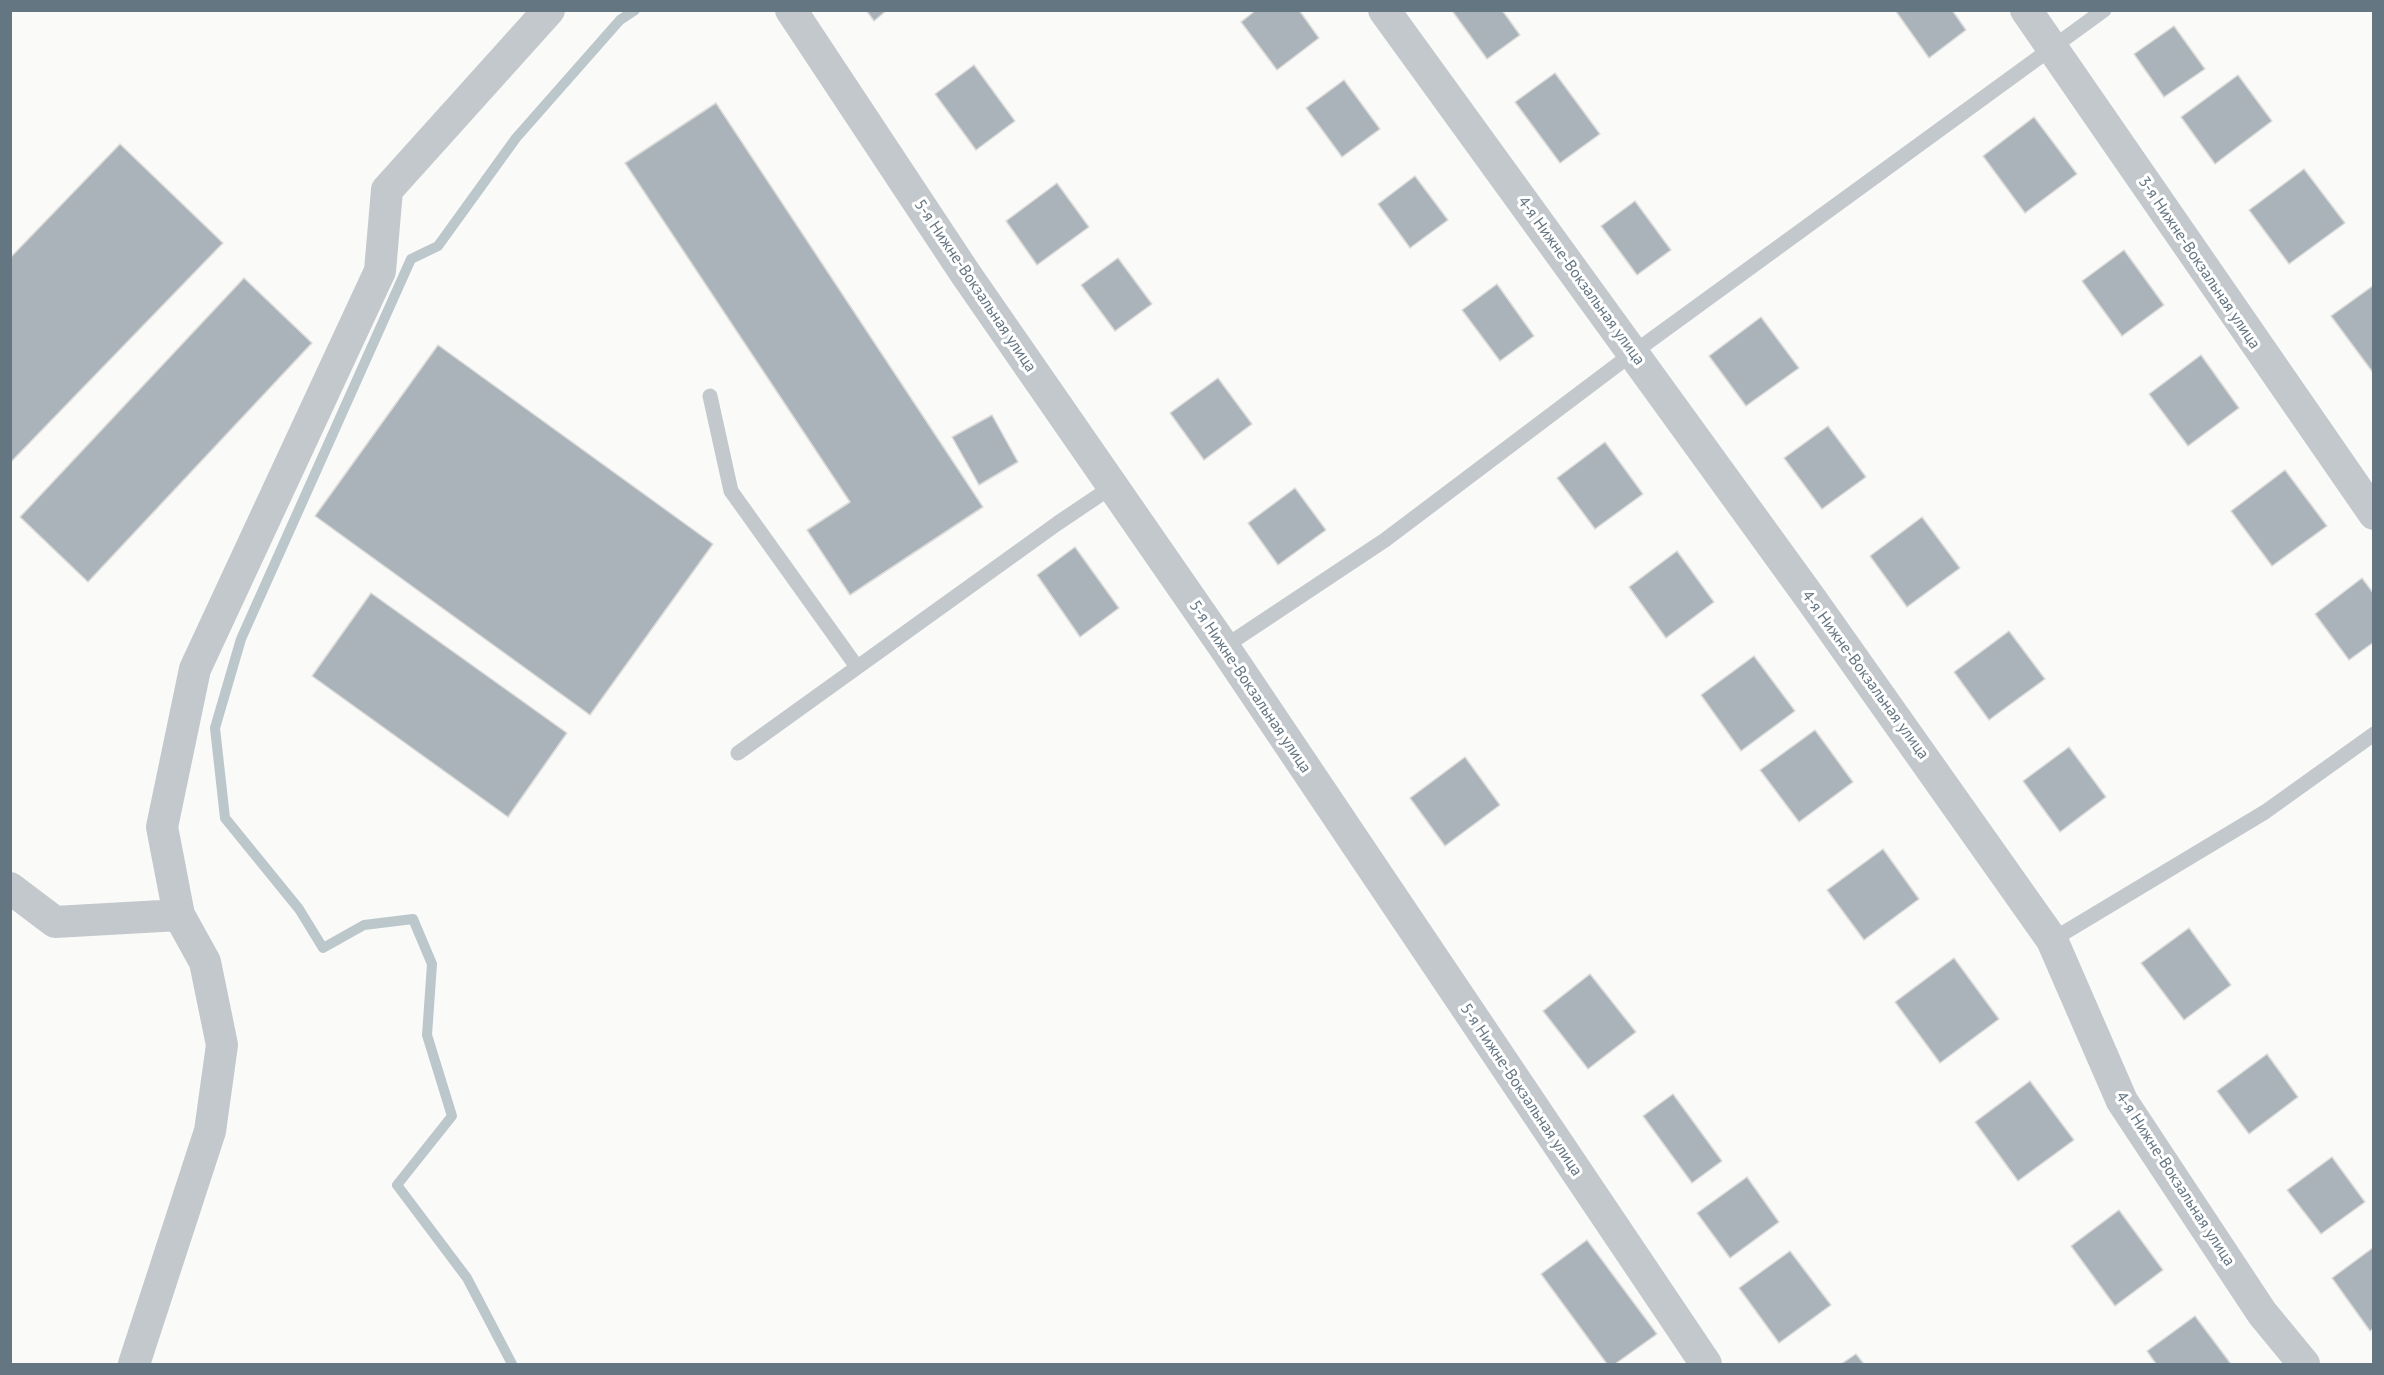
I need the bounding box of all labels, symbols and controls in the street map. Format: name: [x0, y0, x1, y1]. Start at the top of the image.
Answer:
street label: 3-я Нижне-Вокзальная улица: [2134, 173, 2264, 353]
street label: 4-я Нижне-Вокзальная улица: [1513, 193, 1649, 369]
street label: 5-я Нижне-Вокзальная улица: [910, 196, 1040, 376]
street label: 4-я Нижне-Вокзальная улица: [1797, 587, 1933, 763]
street label: 5-я Нижне-Вокзальная улица: [1185, 597, 1315, 777]
street label: 5-я Нижне-Вокзальная улица: [1456, 1000, 1586, 1180]
street label: 4-я Нижне-Вокзальная улица: [2111, 1088, 2239, 1270]

